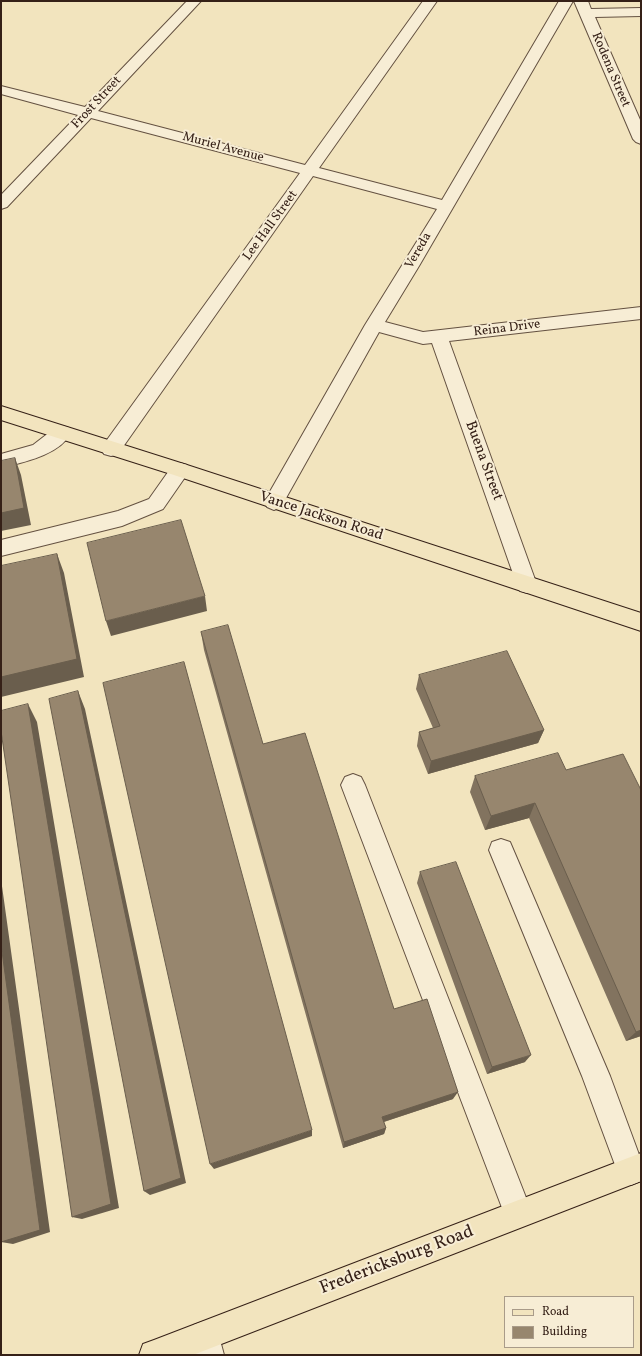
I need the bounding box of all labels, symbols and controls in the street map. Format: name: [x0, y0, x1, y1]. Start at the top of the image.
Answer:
street label: Rodena Street: [587, 30, 633, 110]
street label: Frost Street: [69, 74, 125, 132]
street label: Muriel Avenue: [181, 130, 265, 166]
street label: Lee Hall Street: [240, 188, 302, 264]
street label: Vereda: [402, 230, 436, 272]
street label: Reina Drive: [473, 317, 541, 341]
street label: Buena Street: [460, 419, 506, 503]
street label: Vance Jackson Road: [257, 488, 385, 546]
street label: Fredericksburg Road: [317, 1222, 477, 1300]
legend: [504, 1296, 634, 1348]
text: Road: [542, 1304, 569, 1320]
text: Building: [542, 1324, 587, 1340]

